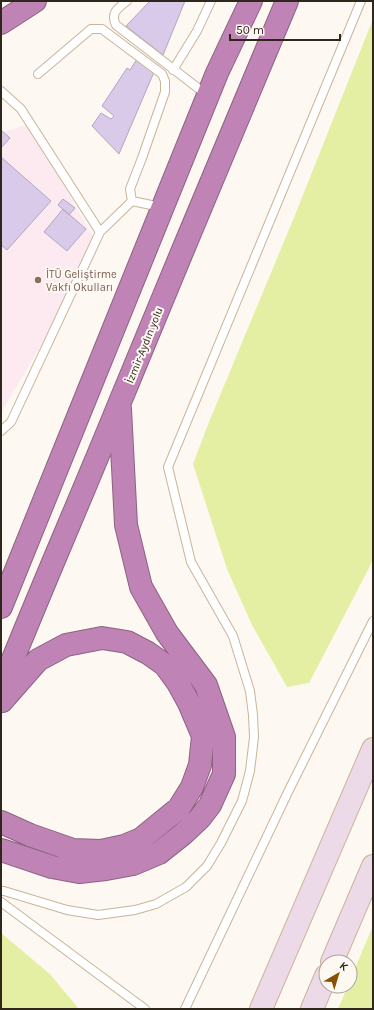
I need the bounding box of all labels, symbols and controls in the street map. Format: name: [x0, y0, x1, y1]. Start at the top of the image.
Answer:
scale bar: [230, 16, 340, 42]
text: 50 m: [236, 23, 264, 37]
place label: İTÜ Geliştirme Vakfı Okulları: [46, 267, 117, 294]
marker: İTÜ Geliştirme Vakfı Okulları: [33, 275, 43, 285]
street label: İzmir-Aydın yolu: [122, 305, 166, 385]
north arrow: [318, 954, 358, 994]
text: K: [337, 959, 351, 974]

